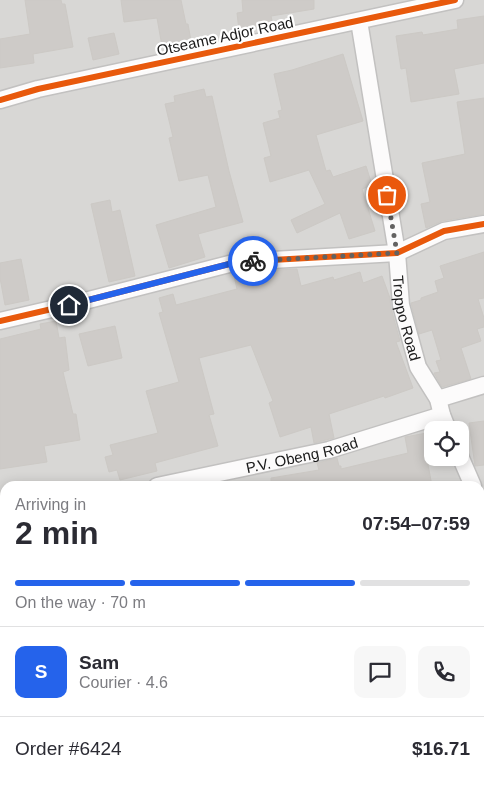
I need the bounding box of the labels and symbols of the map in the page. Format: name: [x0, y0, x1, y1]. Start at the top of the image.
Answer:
street label: Otseame Adjor Road: [155, 13, 295, 59]
pin: [366, 174, 408, 216]
courier: [228, 236, 278, 286]
street label: Troppo Road: [390, 275, 424, 362]
pin: [48, 284, 90, 326]
street label: P.V. Obeng Road: [244, 433, 360, 476]

